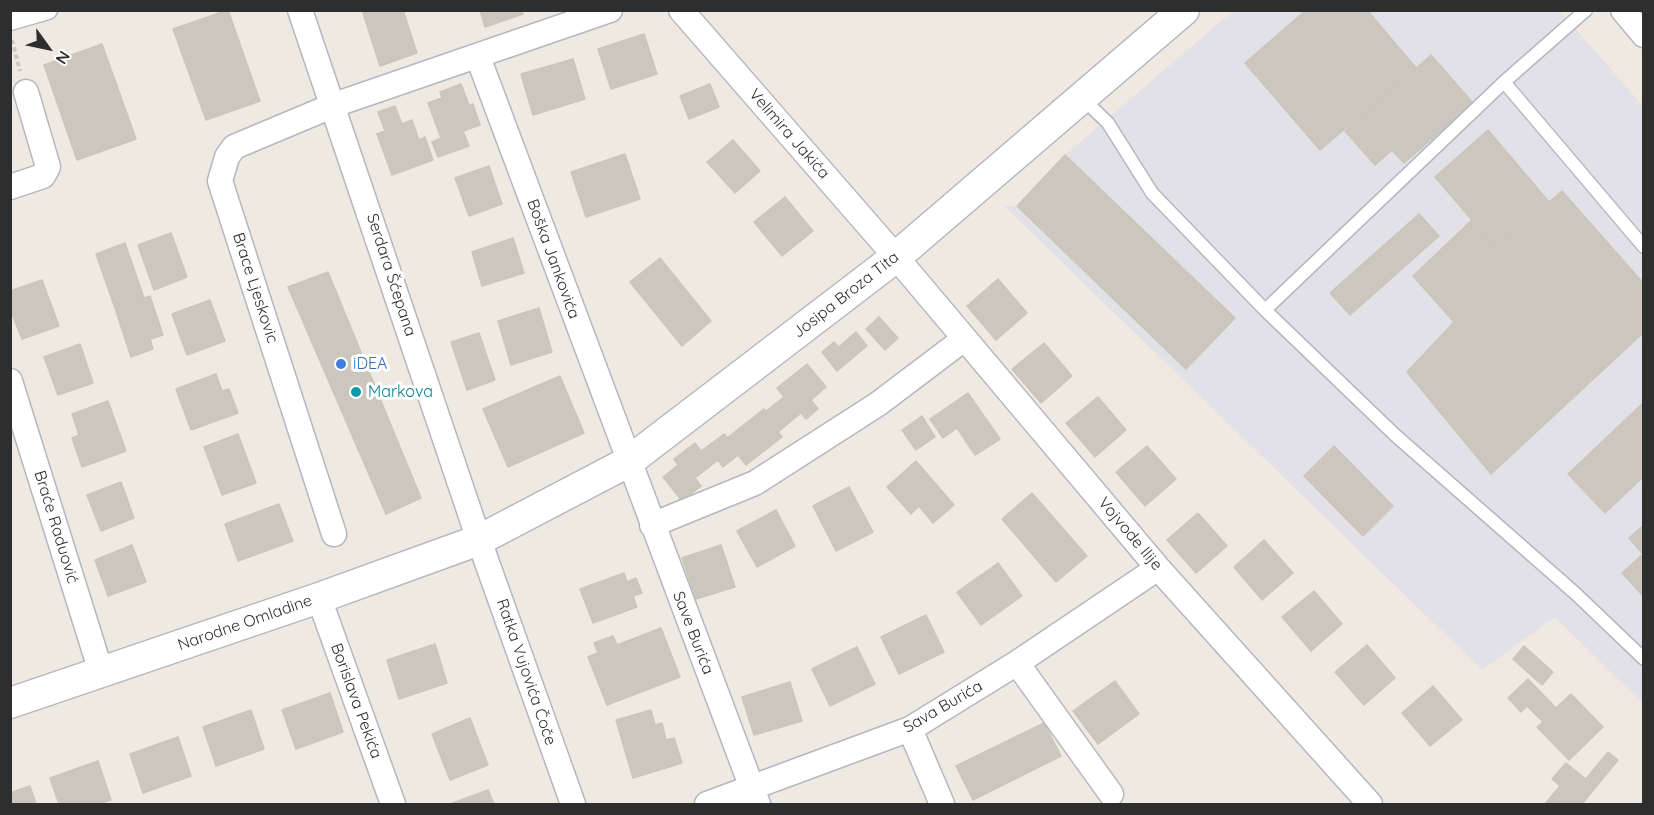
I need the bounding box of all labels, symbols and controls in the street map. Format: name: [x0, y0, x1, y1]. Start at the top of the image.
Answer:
north arrow: [18, 18, 78, 78]
text: N: [52, 47, 75, 68]
street label: Velimira Jakića: [745, 85, 833, 183]
street label: Boška Jankovića: [522, 197, 584, 321]
street label: Serdara Šćepana: [362, 211, 420, 339]
street label: Brace Ljeskovic: [228, 230, 282, 346]
street label: Josipa Broza Tita: [789, 248, 903, 342]
place label: iDEA: [353, 354, 387, 374]
marker: iDEA: [334, 357, 348, 371]
place label: Markova: [368, 382, 433, 402]
marker: Markova: [349, 385, 363, 399]
street label: Braće Raduović: [30, 468, 82, 586]
street label: Vojvode Ilije: [1094, 493, 1166, 575]
street label: Save Burića: [668, 589, 718, 677]
street label: Narodne Omladine: [175, 591, 315, 655]
street label: Ratka Vujovića Čoče: [492, 596, 560, 748]
street label: Borislava Pekića: [326, 641, 386, 761]
street label: Sava Burića: [900, 677, 986, 737]

